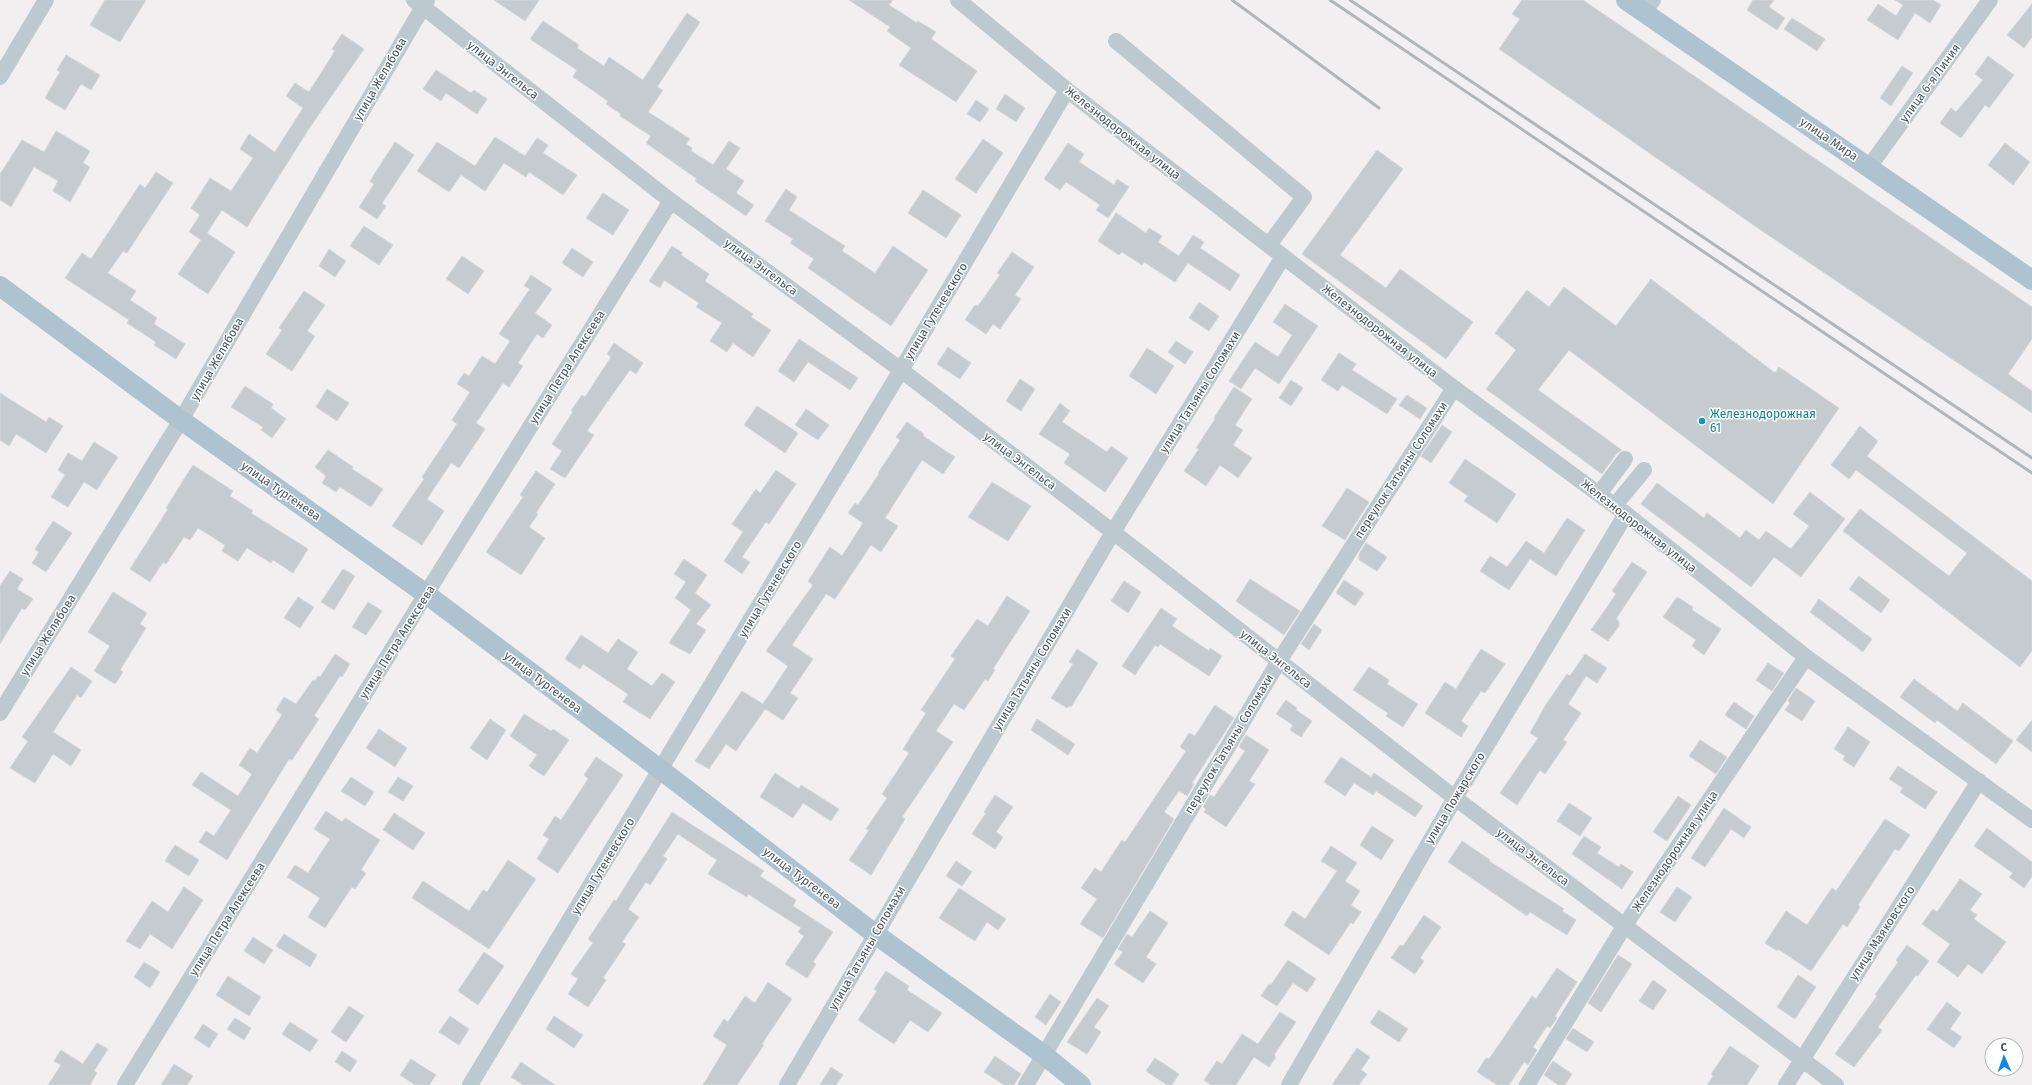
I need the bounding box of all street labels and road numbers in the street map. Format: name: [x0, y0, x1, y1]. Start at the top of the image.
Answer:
street label: улица Желябова: [351, 35, 409, 123]
street label: улица Энгельса: [465, 38, 541, 102]
street label: улица 6-я Линия: [1897, 41, 1963, 125]
street label: Железнодорожная улица: [1063, 84, 1183, 182]
street label: улица Мира: [1797, 115, 1861, 163]
street label: улица Энгельса: [722, 236, 800, 298]
street label: улица Гутеневского: [902, 260, 970, 362]
street label: Железнодорожная улица: [1320, 282, 1440, 380]
street label: улица Петра Алексеева: [526, 308, 608, 426]
street label: улица Желябова: [188, 315, 246, 403]
street label: улица Татьяны Соломахи: [1157, 329, 1243, 455]
street label: переулок Татьяны Соломахи: [1351, 399, 1451, 541]
street label: улица Энгельса: [981, 429, 1059, 493]
street label: улица Тургенева: [239, 458, 323, 524]
street label: Железнодорожная улица: [1579, 477, 1699, 575]
street label: улица Гутеневского: [736, 538, 804, 640]
street label: улица Петра Алексеева: [356, 583, 438, 701]
street label: улица Желябова: [17, 592, 79, 678]
street label: улица Татьяны Соломахи: [990, 605, 1074, 733]
street label: улица Энгельса: [1238, 627, 1314, 691]
street label: улица Тургенева: [501, 648, 585, 716]
street label: переулок Татьяны Соломахи: [1182, 672, 1276, 816]
street label: улица Пожарского: [1422, 750, 1488, 846]
street label: Железнодорожная улица: [1629, 788, 1721, 914]
street label: улица Гутеневского: [569, 815, 637, 917]
street label: улица Энгельса: [1494, 825, 1572, 889]
street label: улица Тургенева: [760, 844, 844, 912]
street label: улица Петра Алексеева: [186, 860, 268, 978]
street label: улица Маяковского: [1846, 883, 1918, 983]
street label: улица Татьяны Соломахи: [826, 884, 908, 1012]

